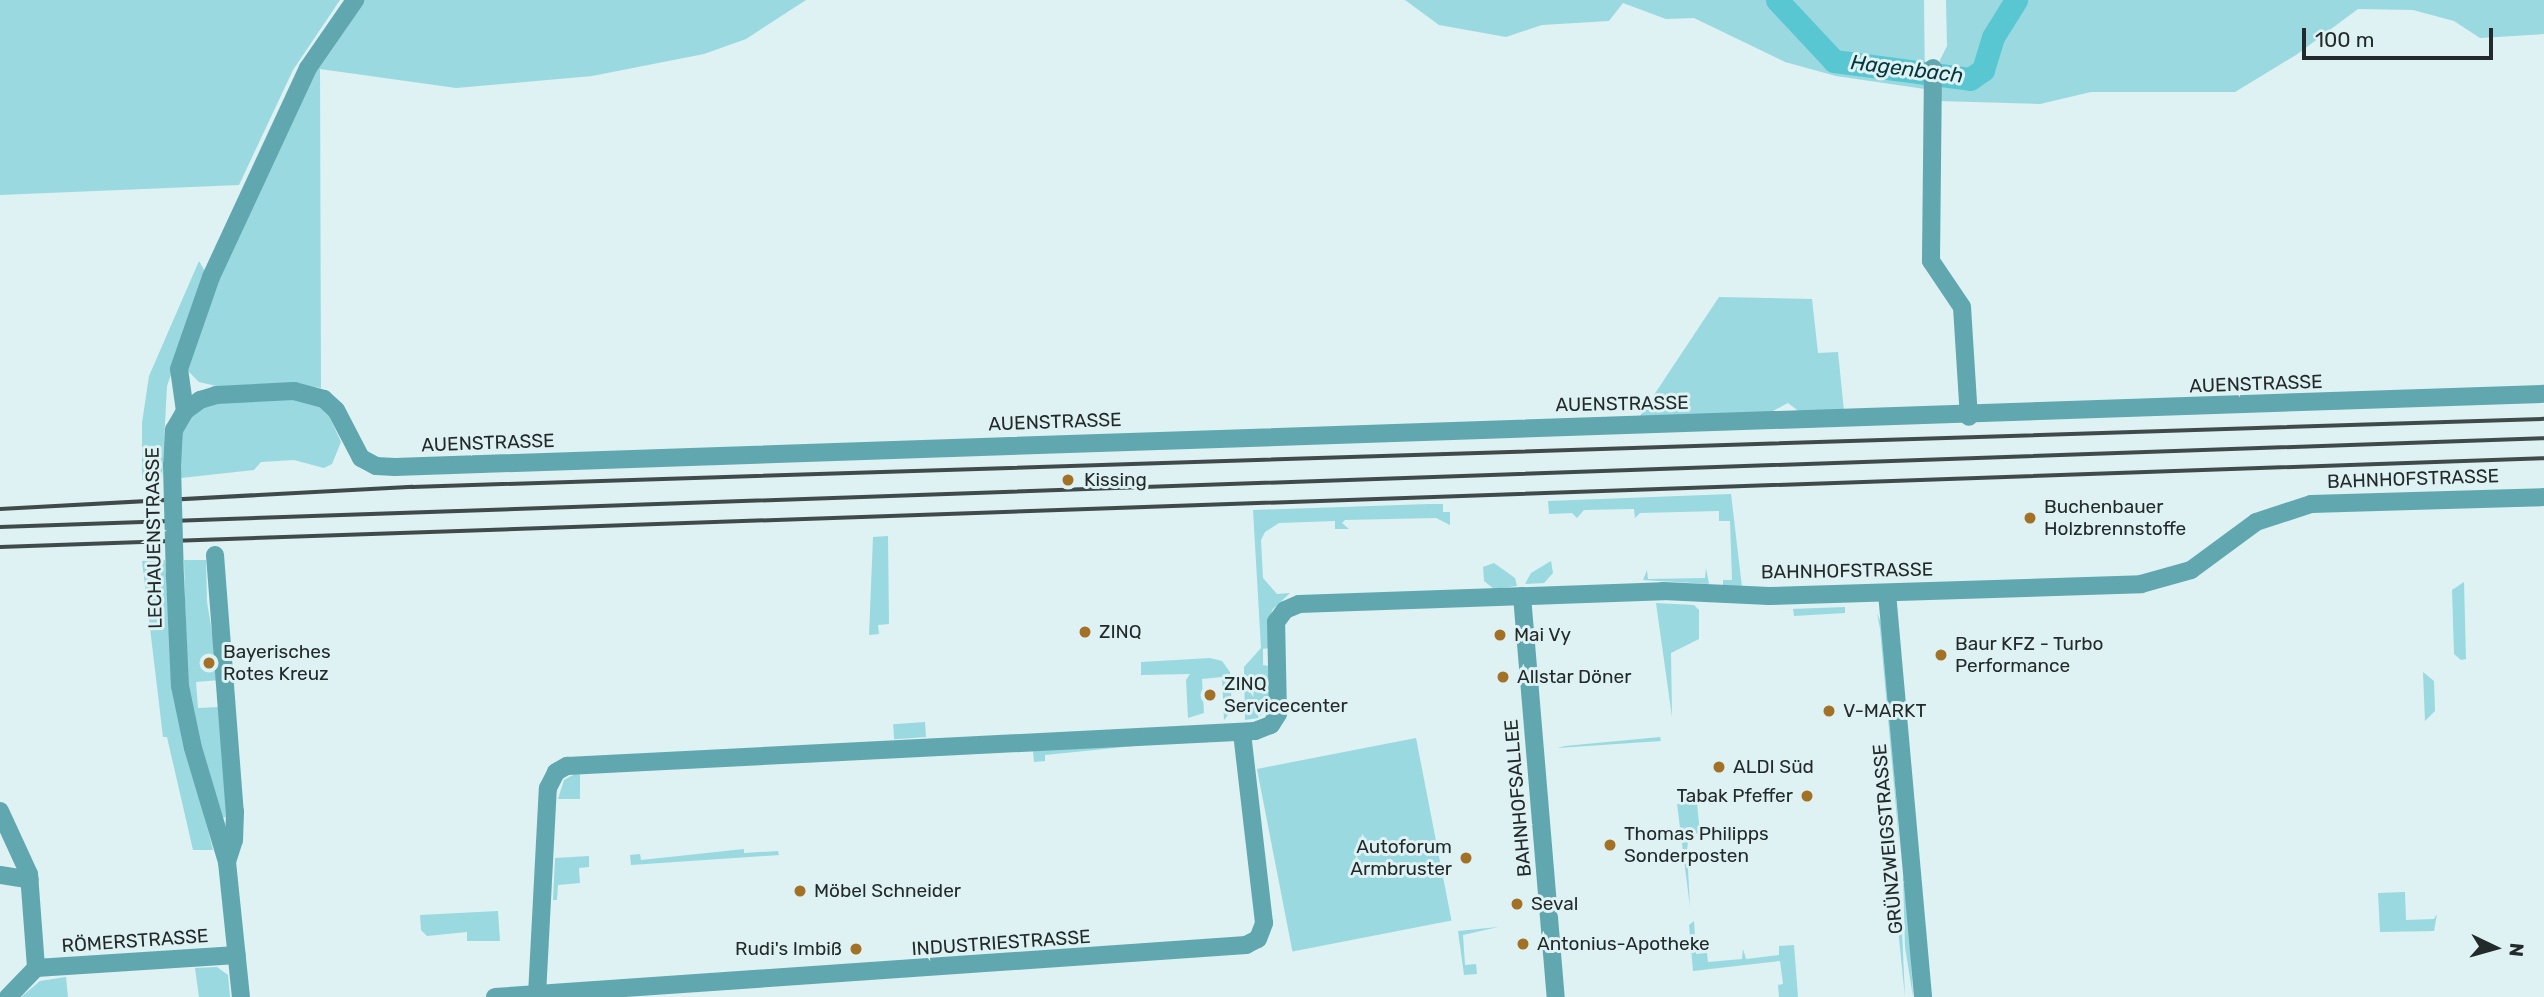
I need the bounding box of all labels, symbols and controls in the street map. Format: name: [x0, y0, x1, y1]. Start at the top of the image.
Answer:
scale bar: [2306, 14, 2497, 58]
text: 100 m: [2315, 27, 2374, 52]
water label: Hagenbach: [1849, 50, 1965, 88]
street label: AUENSTRASSE: [2189, 370, 2323, 398]
street label: AUENSTRASSE: [1555, 391, 1689, 417]
street label: AUENSTRASSE: [988, 408, 1122, 436]
street label: AUENSTRASSE: [421, 429, 555, 457]
street label: LECHAUENSTRASSE: [141, 447, 167, 629]
street label: BAHNHOFSTRASSE: [2327, 465, 2499, 493]
place label: Kissing: [1084, 469, 1147, 491]
marker: Kissing: [1058, 470, 1078, 490]
place label: Buchenbauer Holzbrennstoffe: [2044, 496, 2186, 540]
marker: Buchenbauer Holzbrennstoffe: [2022, 510, 2038, 526]
street label: BAHNHOFSTRASSE: [1761, 558, 1933, 584]
place label: ZINQ: [1099, 621, 1142, 643]
marker: ZINQ: [1077, 624, 1093, 640]
place label: Mai Vy: [1514, 624, 1571, 646]
marker: Mai Vy: [1492, 627, 1508, 643]
place label: Baur KFZ - Turbo Performance: [1955, 633, 2104, 677]
place label: Bayerisches Rotes Kreuz: [223, 641, 331, 685]
marker: Baur KFZ - Turbo Performance: [1933, 647, 1949, 663]
marker: Bayerisches Rotes Kreuz: [201, 655, 217, 671]
place label: Allstar Döner: [1517, 666, 1632, 688]
marker: Allstar Döner: [1495, 669, 1511, 685]
place label: ZINQ Servicecenter: [1224, 673, 1348, 717]
marker: ZINQ Servicecenter: [1202, 687, 1218, 703]
place label: V-MARKT: [1843, 700, 1926, 722]
marker: V-MARKT: [1821, 703, 1837, 719]
street label: BAHNHOFSALLEE: [1500, 718, 1536, 878]
street label: GRÜNZWEIGSTRASSE: [1868, 743, 1908, 935]
place label: ALDI Süd: [1733, 756, 1814, 778]
marker: ALDI Süd: [1711, 759, 1727, 775]
place label: Tabak Pfeffer: [1676, 785, 1793, 807]
marker: Tabak Pfeffer: [1799, 788, 1815, 804]
place label: Thomas Philipps Sonderposten: [1624, 823, 1769, 867]
place label: Autoforum Armbruster: [1350, 836, 1452, 880]
marker: Thomas Philipps Sonderposten: [1602, 837, 1618, 853]
marker: Autoforum Armbruster: [1458, 850, 1474, 866]
place label: Möbel Schneider: [814, 880, 961, 902]
marker: Möbel Schneider: [792, 883, 808, 899]
place label: Seval: [1531, 893, 1578, 915]
marker: Seval: [1509, 896, 1525, 912]
north arrow: [2460, 913, 2530, 983]
street label: RÖMERSTRASSE: [61, 924, 209, 958]
street label: INDUSTRIESTRASSE: [911, 925, 1091, 961]
place label: Antonius-Apotheke: [1537, 933, 1710, 955]
marker: Antonius-Apotheke: [1515, 936, 1531, 952]
place label: Rudi's Imbiß: [735, 938, 842, 960]
marker: Rudi's Imbiß: [848, 941, 864, 957]
text: N: [2504, 942, 2528, 958]

